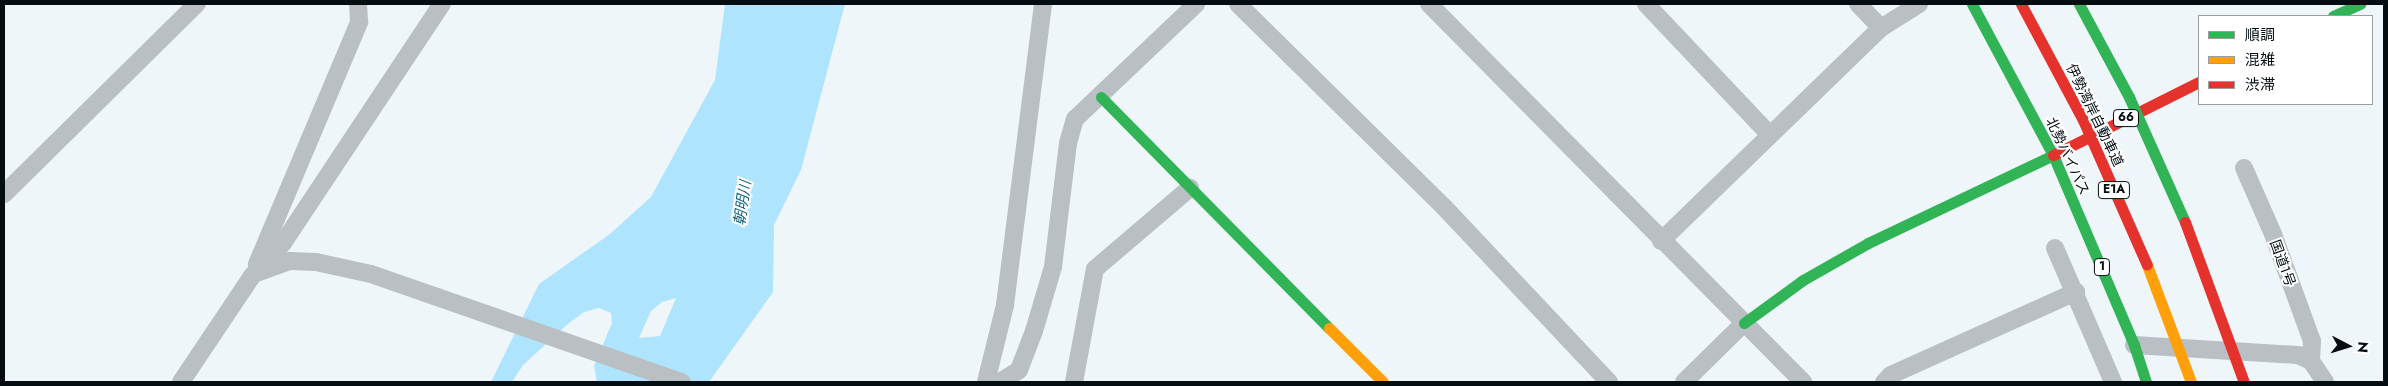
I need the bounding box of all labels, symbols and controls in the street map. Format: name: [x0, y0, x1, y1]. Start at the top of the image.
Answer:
legend: [2198, 15, 2373, 105]
text: 順調: [2245, 24, 2275, 46]
text: 混雑: [2245, 49, 2275, 71]
street label: 伊勢湾岸自動車道: [2063, 61, 2127, 169]
text: 渋滞: [2245, 74, 2275, 96]
road number: 66: [2112, 109, 2140, 128]
street label: 北勢バイパス: [2043, 114, 2093, 198]
water label: 朝明川: [731, 179, 755, 227]
road number: E1A: [2098, 180, 2130, 200]
street label: 国道1号: [2267, 237, 2299, 289]
road number: 1: [2093, 258, 2111, 276]
north arrow: [2323, 321, 2373, 371]
text: N: [2352, 341, 2373, 354]

